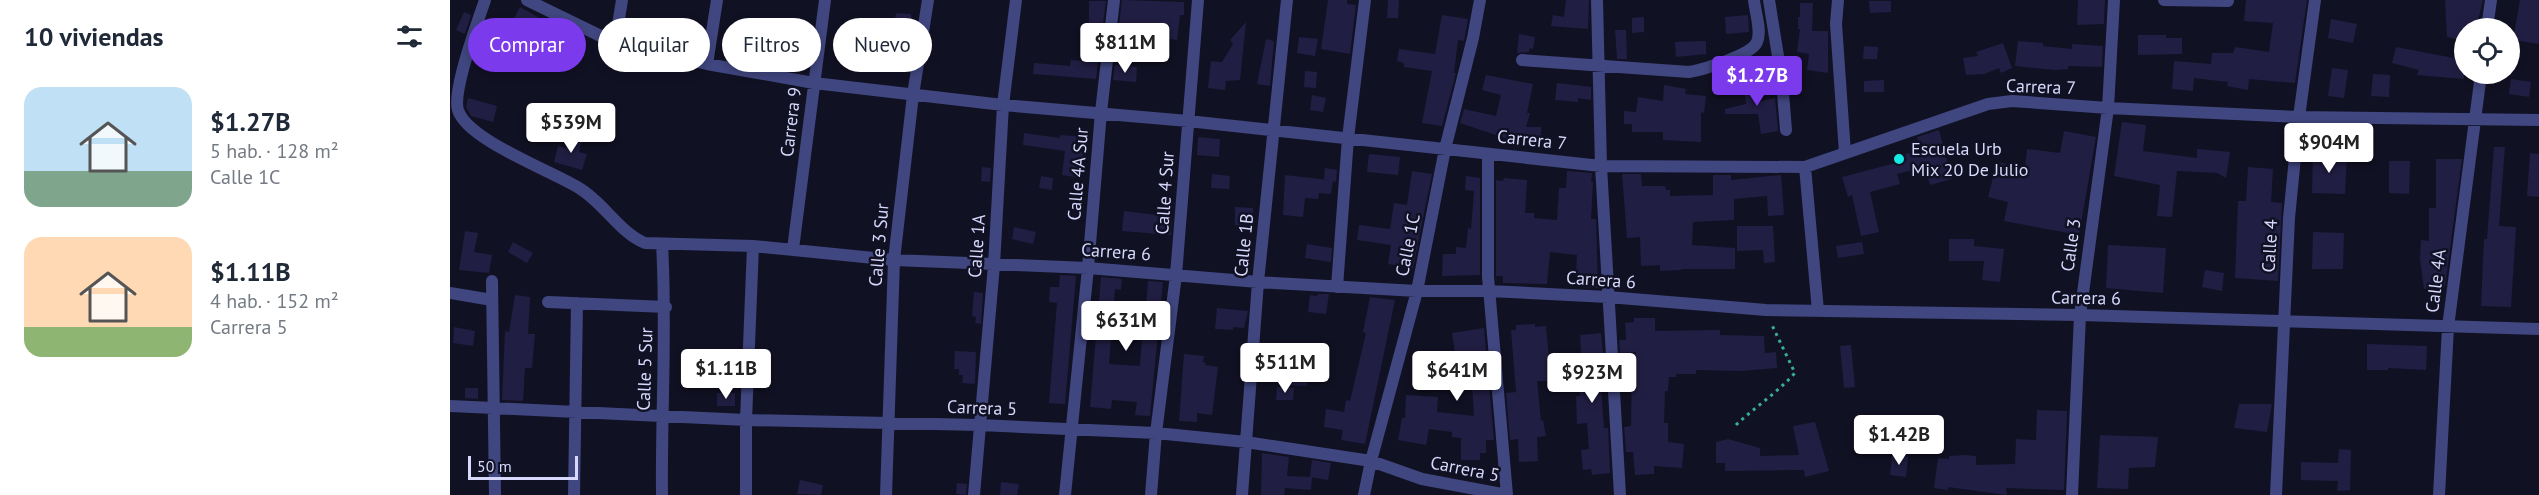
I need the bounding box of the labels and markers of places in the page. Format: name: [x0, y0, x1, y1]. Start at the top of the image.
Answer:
pin: $811M: [1083, 23, 1167, 74]
pin: $1.27B: [1708, 56, 1806, 107]
pin: $539M: [529, 103, 613, 154]
pin: $904M: [2287, 123, 2371, 174]
place label: Escuela Urb Mix 20 De Julio: [1911, 137, 2028, 181]
marker: Escuela Urb Mix 20 De Julio: [1892, 152, 1906, 166]
pin: $631M: [1084, 301, 1168, 352]
pin: $511M: [1243, 343, 1327, 394]
pin: $1.11B: [677, 349, 775, 400]
pin: $641M: [1415, 351, 1499, 402]
pin: $923M: [1550, 353, 1634, 404]
pin: $1.42B: [1850, 415, 1948, 466]

